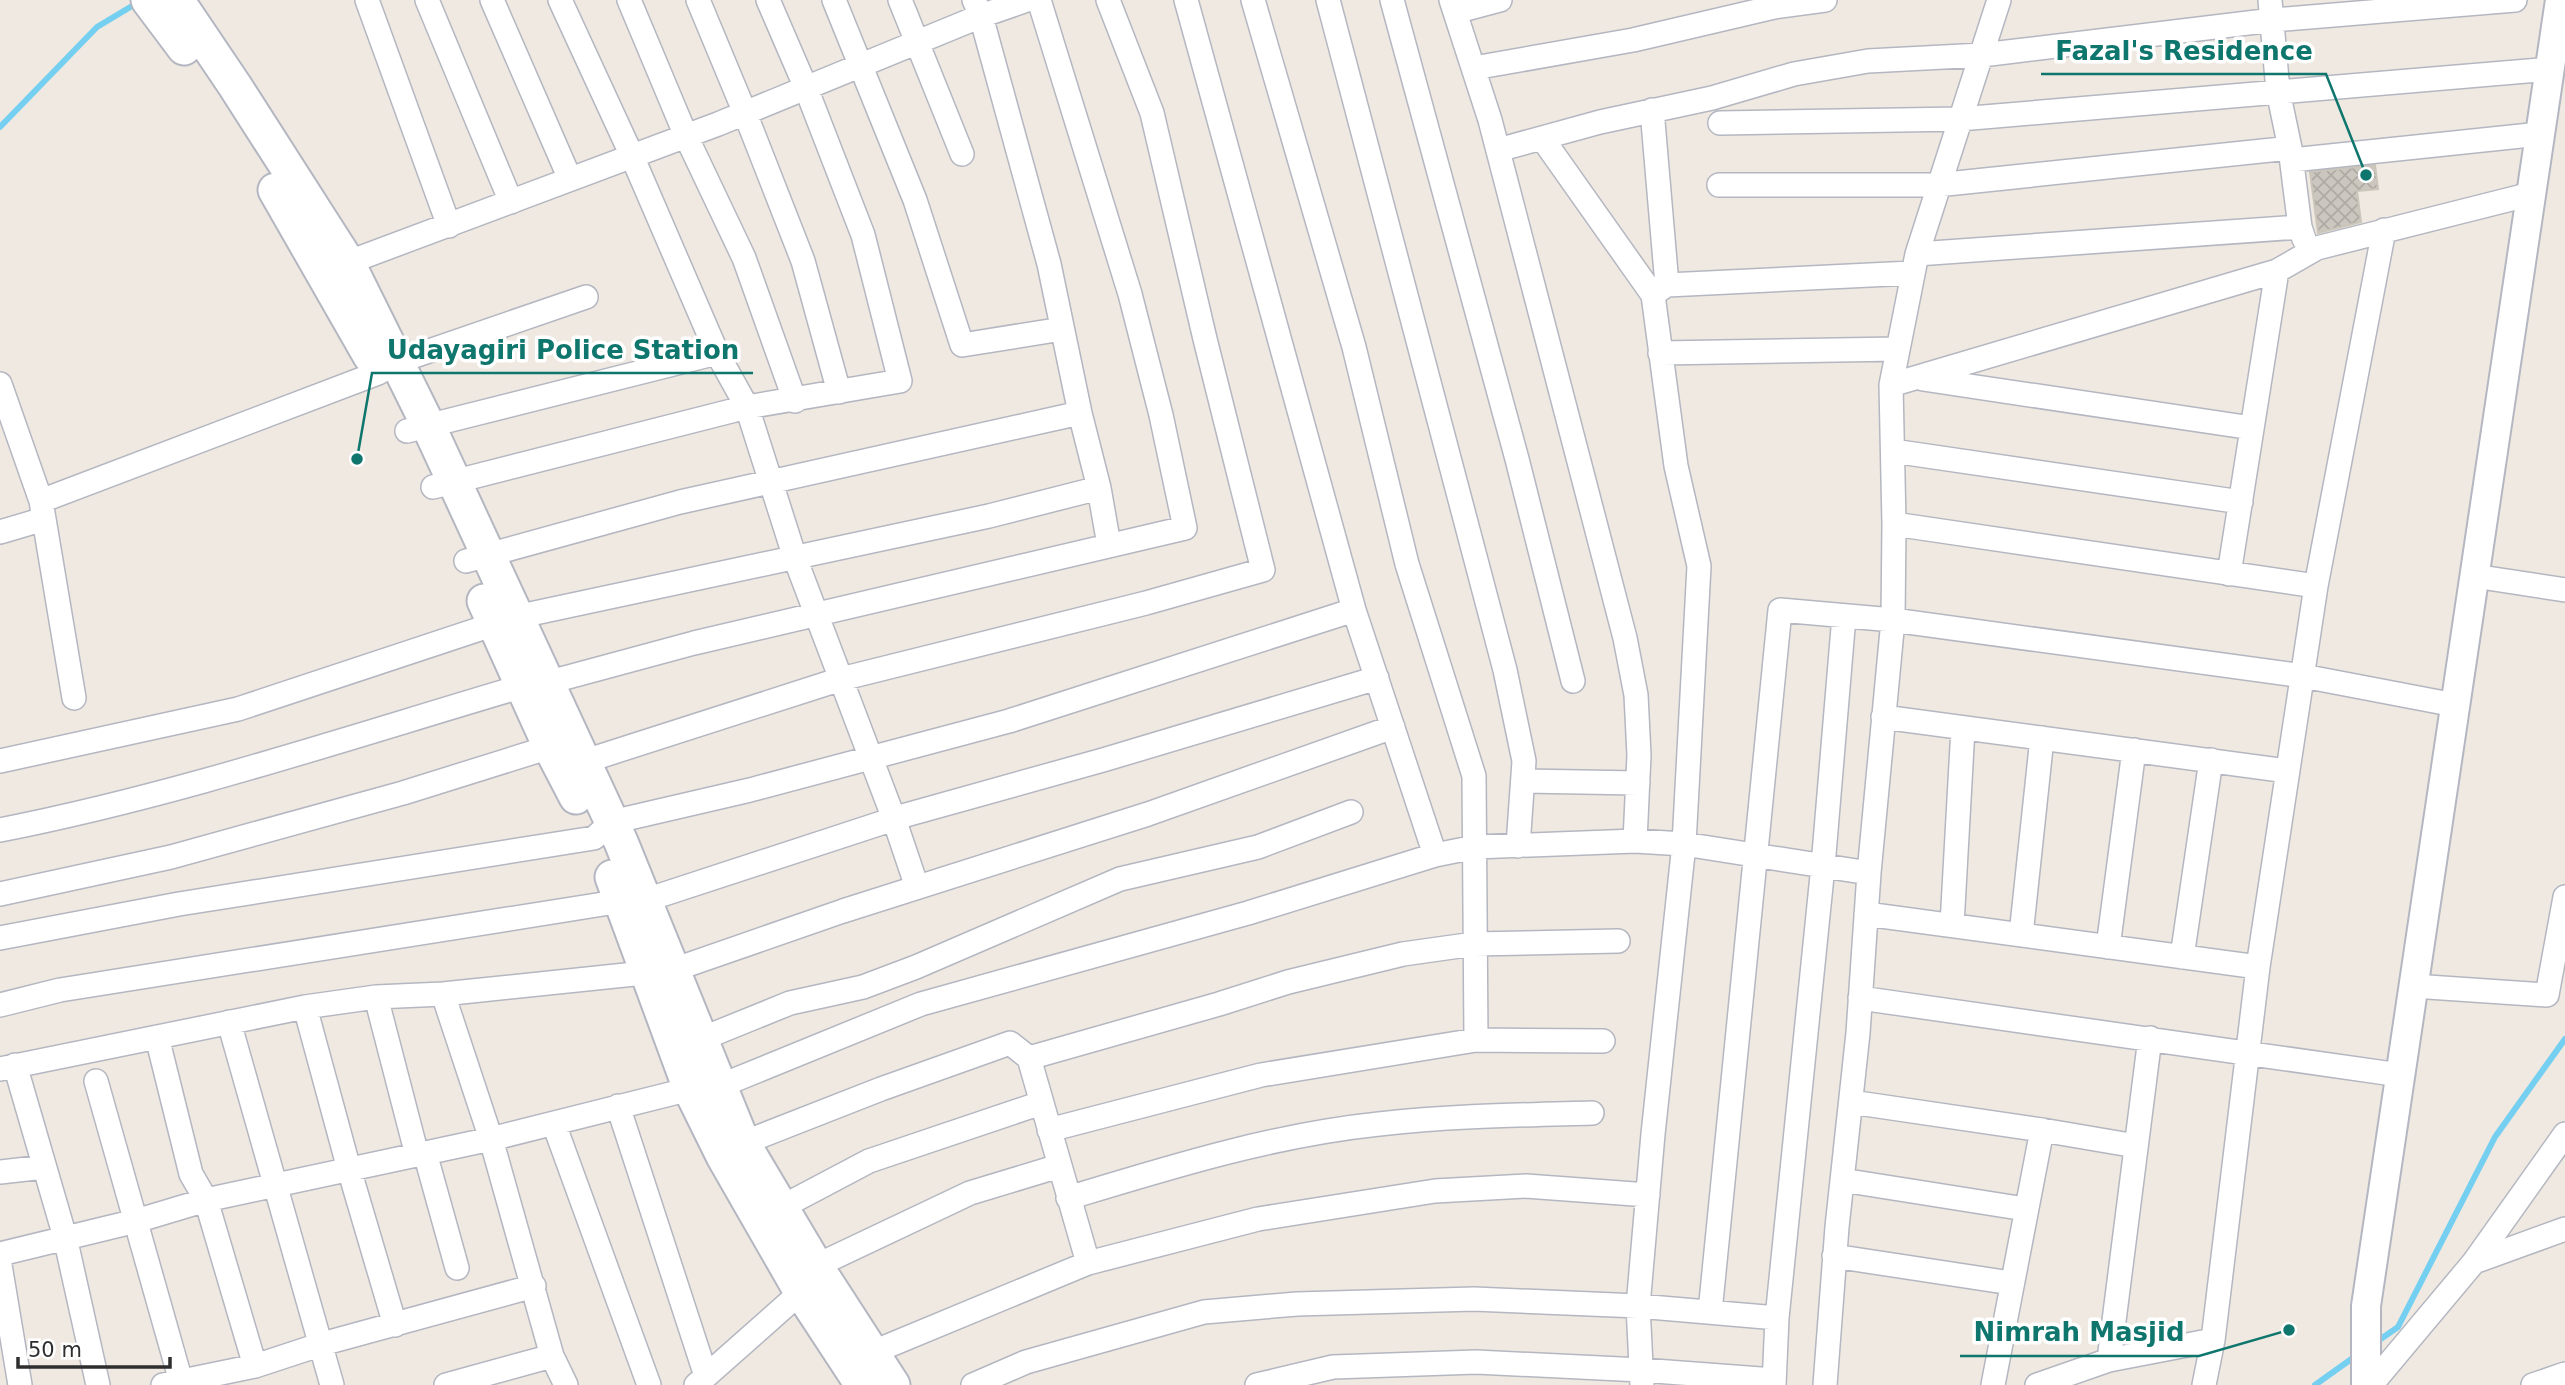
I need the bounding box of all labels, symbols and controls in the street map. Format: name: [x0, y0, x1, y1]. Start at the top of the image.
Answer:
callout: Fazal's Residence: [2041, 27, 2326, 74]
text: Fazal's Residence: [2055, 36, 2313, 66]
callout: Udayagiri Police Station: [372, 326, 753, 373]
text: Udayagiri Police Station: [387, 335, 739, 365]
callout: Nimrah Masjid: [1960, 1309, 2199, 1356]
text: Nimrah Masjid: [1973, 1317, 2185, 1347]
scale bar: [18, 1326, 170, 1370]
text: 50 m: [28, 1338, 82, 1362]

